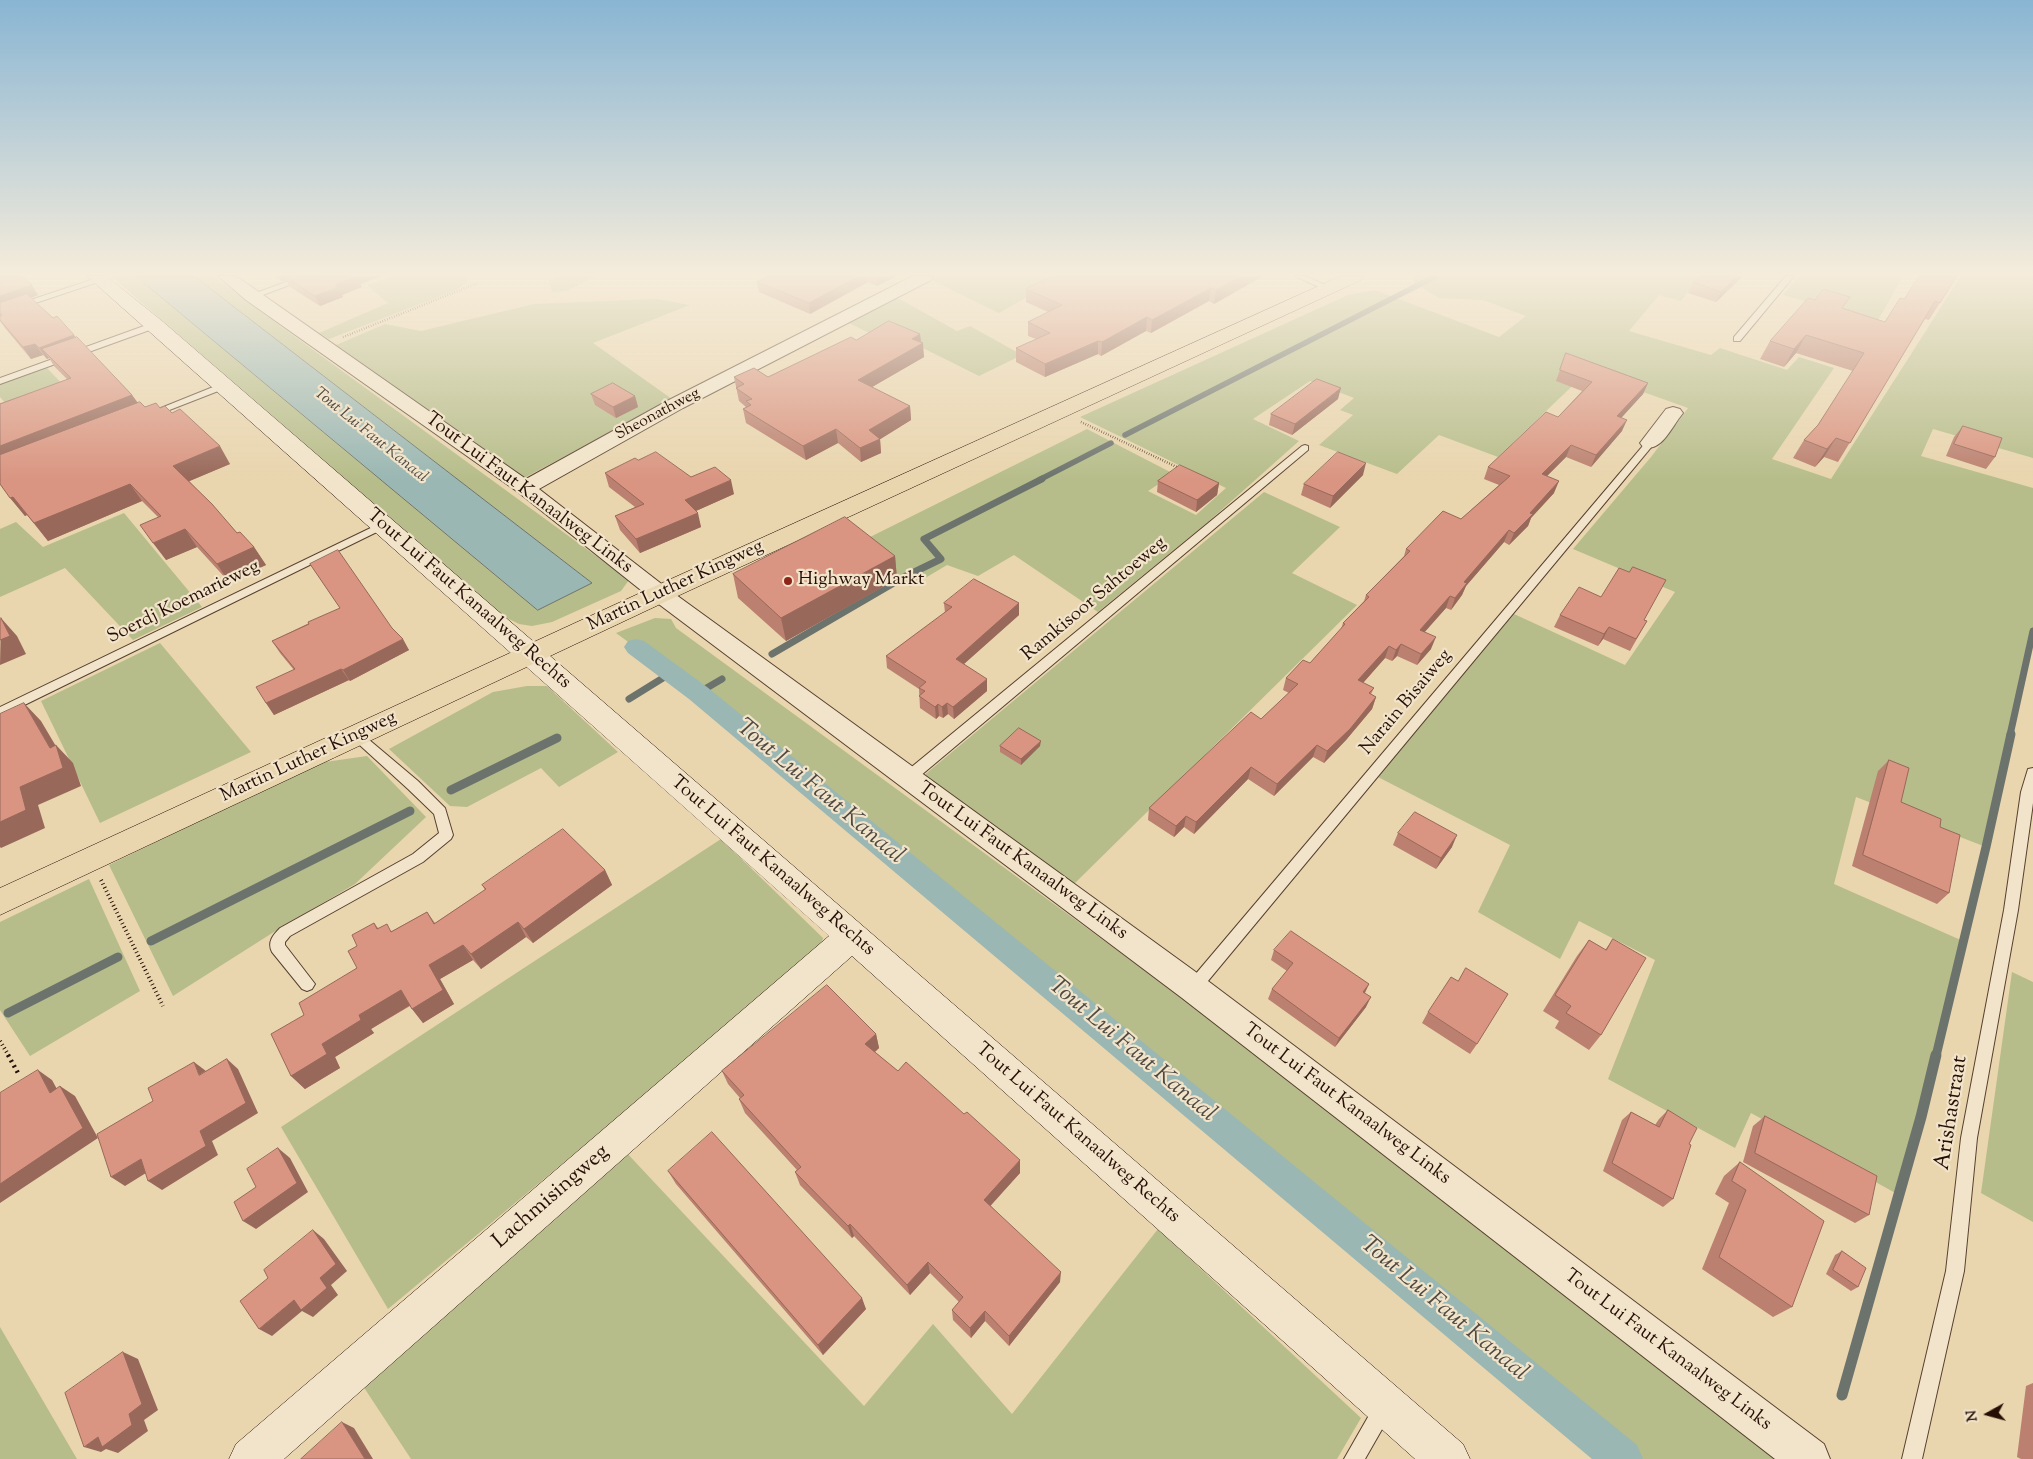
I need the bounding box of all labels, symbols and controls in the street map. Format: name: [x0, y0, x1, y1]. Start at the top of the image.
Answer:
water label: Tout Lui Faut Kanaal: [309, 384, 431, 488]
street label: Sheonathweg: [612, 385, 704, 445]
street label: Tout Lui Faut Kanaalweg Links: [420, 409, 636, 579]
street label: Tout Lui Faut Kanaalweg Rechts: [361, 505, 575, 695]
street label: Ramkisoor Sahtoeweg: [1018, 533, 1172, 667]
street label: Martin Luther Kingweg: [584, 536, 768, 638]
street label: Soerdj Koemarieweg: [104, 556, 264, 650]
place label: Highway Markt: [798, 570, 924, 592]
marker: Highway Markt: [782, 575, 794, 587]
street label: Narain Bisaiweg: [1356, 646, 1458, 760]
street label: Martin Luther Kingweg: [217, 707, 401, 809]
water label: Tout Lui Faut Kanaal: [729, 714, 909, 872]
street label: Tout Lui Faut Kanaalweg Rechts: [665, 772, 879, 962]
street label: Tout Lui Faut Kanaalweg Links: [913, 778, 1131, 946]
water label: Tout Lui Faut Kanaal: [1041, 972, 1221, 1130]
street label: Tout Lui Faut Kanaalweg Links: [1238, 1020, 1454, 1190]
street label: Tout Lui Faut Kanaalweg Rechts: [970, 1039, 1184, 1229]
street label: Arishastraat: [1931, 1054, 1975, 1172]
street label: Lachmisingweg: [488, 1140, 616, 1256]
water label: Tout Lui Faut Kanaal: [1353, 1231, 1533, 1389]
street label: Tout Lui Faut Kanaalweg Links: [1559, 1266, 1775, 1436]
north arrow: [1963, 1389, 2013, 1439]
text: N: [1963, 1409, 1984, 1423]

